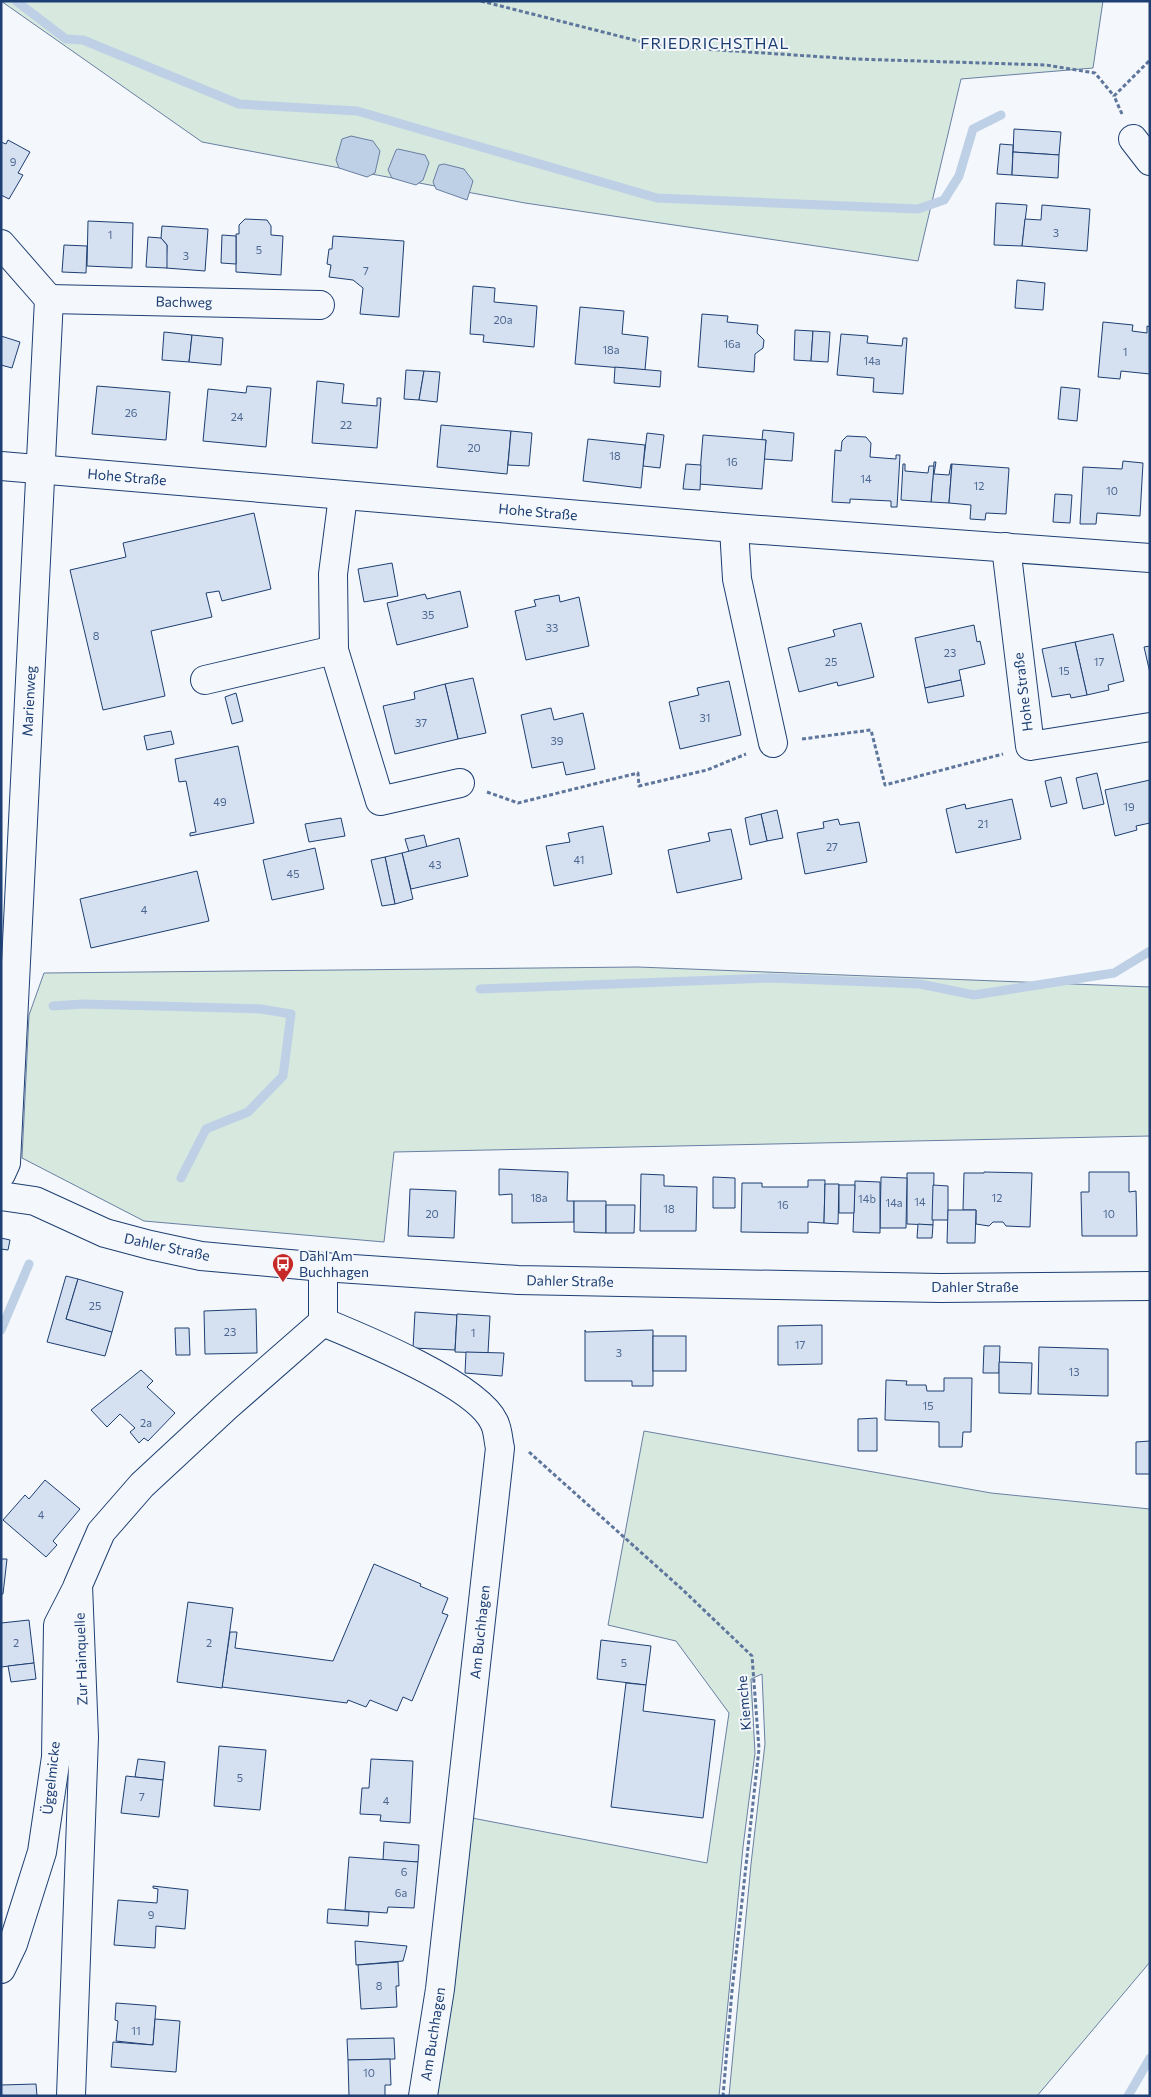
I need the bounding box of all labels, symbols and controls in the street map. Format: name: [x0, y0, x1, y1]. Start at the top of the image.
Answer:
district label: FRIEDRICHSTHAL: [640, 33, 790, 52]
house number: 9: [10, 155, 17, 168]
house number: 3: [1053, 226, 1059, 239]
house number: 1: [108, 228, 112, 241]
house number: 5: [256, 243, 262, 256]
house number: 3: [183, 249, 189, 262]
house number: 7: [363, 264, 369, 277]
street label: Bachweg: [155, 293, 213, 311]
house number: 20a: [493, 313, 513, 326]
house number: 16a: [723, 337, 741, 350]
house number: 18a: [602, 343, 620, 356]
house number: 1: [1123, 345, 1127, 358]
house number: 14a: [863, 354, 881, 367]
house number: 26: [125, 406, 138, 419]
house number: 24: [231, 410, 244, 423]
house number: 22: [340, 418, 352, 431]
house number: 20: [467, 441, 481, 454]
house number: 18: [609, 449, 621, 462]
house number: 16: [726, 455, 738, 468]
street label: Hohe Straße: [87, 465, 167, 488]
house number: 14: [860, 472, 872, 485]
house number: 12: [974, 479, 984, 492]
house number: 10: [1106, 484, 1118, 497]
street label: Hohe Straße: [498, 500, 578, 523]
house number: 35: [422, 608, 434, 621]
house number: 33: [546, 621, 558, 634]
house number: 8: [93, 629, 100, 642]
house number: 23: [944, 646, 956, 659]
street label: Hohe Straße: [1009, 652, 1036, 733]
house number: 25: [825, 655, 837, 668]
house number: 17: [1094, 655, 1104, 668]
house number: 15: [1058, 664, 1070, 677]
street label: Marienweg: [18, 665, 39, 737]
house number: 31: [700, 711, 710, 724]
house number: 37: [415, 716, 427, 729]
house number: 39: [551, 734, 564, 747]
house number: 49: [213, 795, 227, 808]
house number: 19: [1123, 800, 1135, 813]
house number: 21: [978, 817, 988, 830]
house number: 27: [826, 840, 838, 853]
house number: 41: [574, 853, 584, 866]
house number: 43: [429, 858, 441, 871]
house number: 45: [287, 867, 299, 880]
house number: 4: [141, 903, 148, 916]
house number: 18a: [530, 1191, 548, 1204]
house number: 12: [992, 1191, 1002, 1204]
house number: 14b: [858, 1192, 876, 1205]
house number: 14: [914, 1195, 926, 1208]
house number: 14a: [885, 1196, 903, 1209]
house number: 16: [777, 1198, 789, 1211]
house number: 18: [663, 1202, 675, 1215]
house number: 20: [425, 1207, 439, 1220]
house number: 10: [1103, 1207, 1115, 1220]
street label: Dahler Straße: [123, 1229, 212, 1264]
place label: Dahl Am Buchhagen: [299, 1247, 369, 1280]
bus stop icon: Dahl Am Buchhagen: [271, 1252, 295, 1283]
street label: Dahler Straße: [526, 1271, 614, 1290]
street label: Dahler Straße: [931, 1278, 1019, 1295]
house number: 25: [89, 1299, 101, 1312]
house number: 23: [224, 1325, 236, 1338]
house number: 1: [471, 1326, 475, 1339]
house number: 17: [795, 1338, 805, 1351]
house number: 3: [616, 1346, 622, 1359]
house number: 13: [1069, 1365, 1079, 1378]
house number: 15: [922, 1399, 934, 1412]
house number: 2a: [140, 1416, 152, 1429]
house number: 4: [38, 1508, 45, 1521]
street label: Am Buchhagen: [466, 1584, 493, 1680]
street label: Zur Hainquelle: [70, 1612, 91, 1706]
house number: 2: [13, 1636, 19, 1649]
house number: 2: [206, 1636, 212, 1649]
house number: 5: [621, 1656, 627, 1669]
street label: Kiemche: [733, 1675, 754, 1731]
street label: Üggelmicke: [38, 1740, 63, 1815]
house number: 5: [237, 1771, 243, 1784]
house number: 7: [139, 1790, 145, 1803]
house number: 4: [383, 1794, 390, 1807]
house number: 6: [401, 1865, 408, 1878]
house number: 6a: [395, 1886, 407, 1899]
house number: 9: [148, 1908, 155, 1921]
house number: 8: [376, 1979, 383, 1992]
street label: Am Buchhagen: [417, 1986, 448, 2082]
house number: 11: [131, 2024, 141, 2037]
house number: 10: [363, 2066, 375, 2079]

